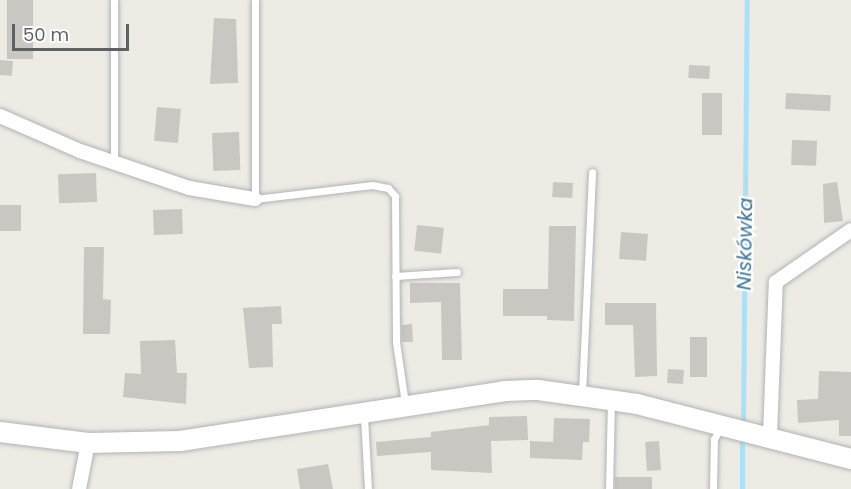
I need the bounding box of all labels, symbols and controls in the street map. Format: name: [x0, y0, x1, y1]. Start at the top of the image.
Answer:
scale bar: [15, 12, 132, 50]
text: 50 m: [23, 22, 69, 47]
water label: Niskówka: [732, 197, 758, 291]

